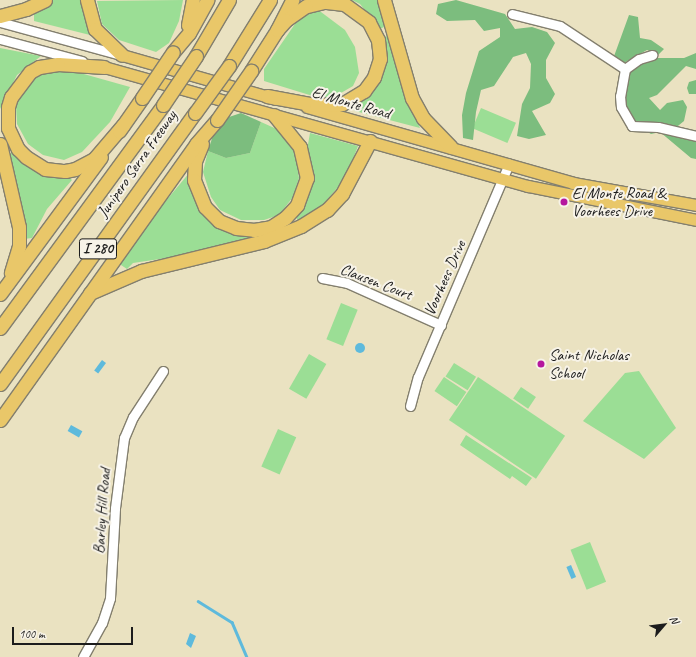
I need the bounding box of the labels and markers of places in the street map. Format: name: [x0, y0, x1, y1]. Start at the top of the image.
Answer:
place label: El Monte Road & Voorhees Drive: [572, 183, 665, 221]
marker: El Monte Road & Voorhees Drive: [559, 197, 569, 207]
place label: Saint Nicholas School: [549, 345, 629, 383]
marker: Saint Nicholas School: [536, 359, 546, 369]

